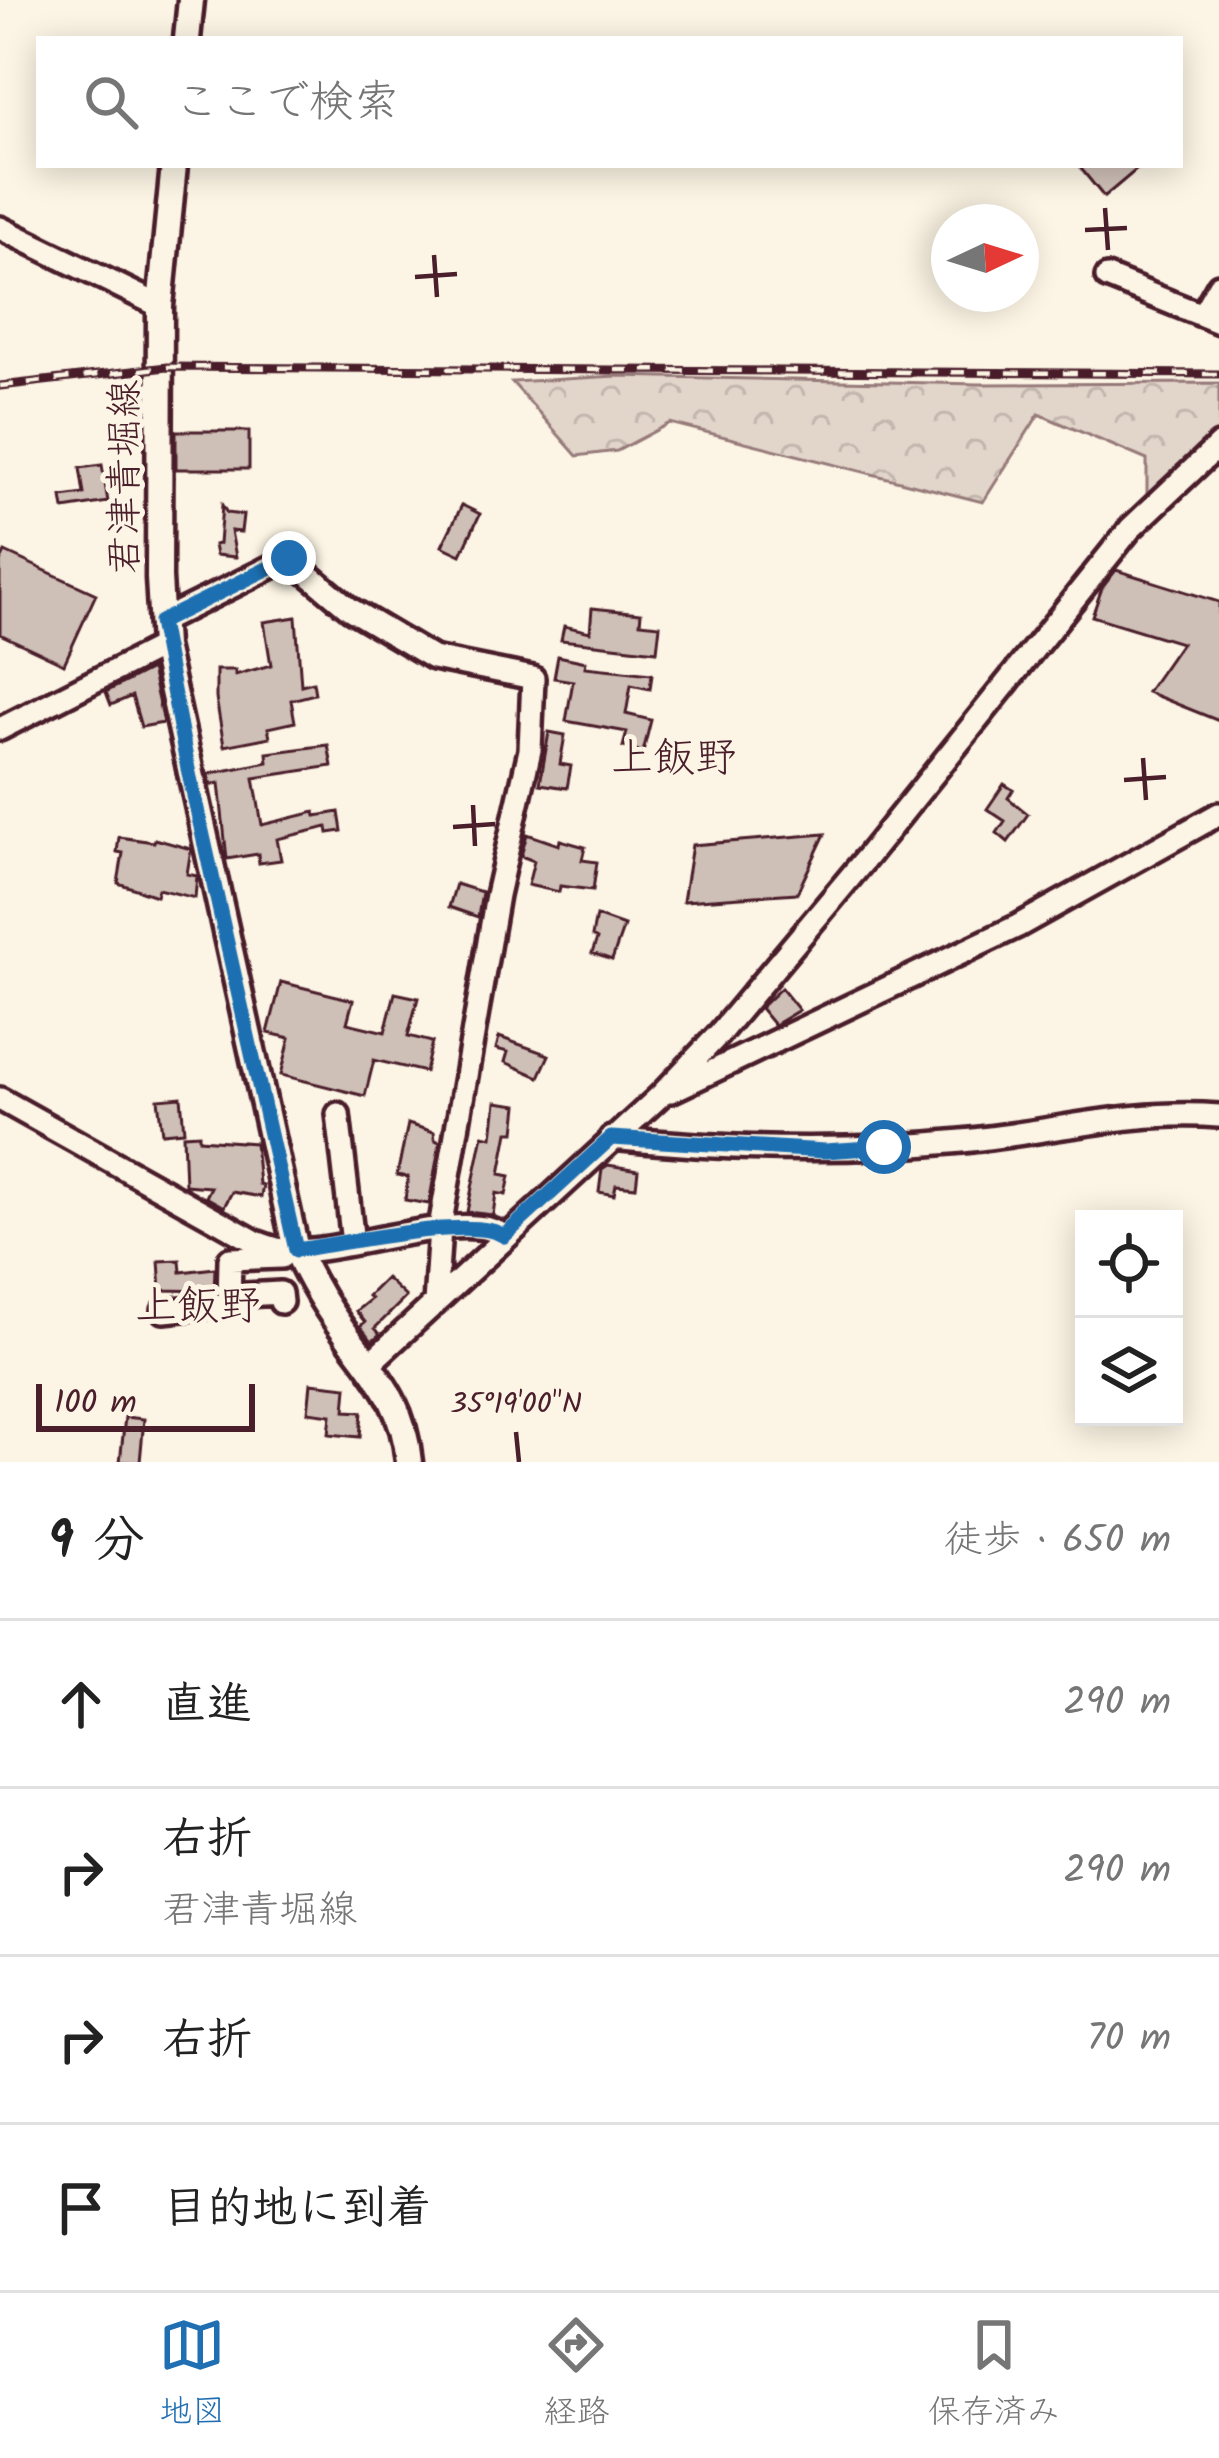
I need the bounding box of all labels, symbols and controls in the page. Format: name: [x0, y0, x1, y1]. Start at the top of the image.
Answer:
search box: [36, 36, 1183, 168]
text: ここで検索: [174, 68, 399, 140]
icon: search: [78, 69, 144, 135]
north arrow: [931, 204, 1039, 312]
street label: 君津青堀線: [96, 379, 158, 575]
route end: [262, 531, 316, 585]
district label: 上飯野: [611, 726, 737, 793]
route start: [857, 1120, 911, 1174]
map controls: [1075, 1210, 1183, 1426]
button: locate: [1075, 1210, 1183, 1318]
district label: 上飯野: [135, 1274, 261, 1341]
button: layers: [1075, 1318, 1183, 1426]
scale bar: [36, 1378, 255, 1431]
text: 100 m: [54, 1378, 137, 1431]
text: 35°19'00"N: [450, 1381, 582, 1429]
text: 9 分: [48, 1502, 144, 1583]
text: 徒歩 · 650 m: [944, 1511, 1171, 1573]
text: 直進: [162, 1670, 252, 1742]
icon: ahead: [48, 1671, 114, 1737]
text: 290 m: [1063, 1673, 1171, 1735]
text: 右折: [162, 1805, 252, 1877]
icon: right: [48, 1839, 114, 1905]
text: 290 m: [1063, 1841, 1171, 1903]
text: 君津青堀線: [162, 1881, 357, 1943]
text: 右折: [162, 2006, 252, 2078]
icon: right: [48, 2007, 114, 2073]
text: 70 m: [1087, 2009, 1171, 2071]
text: 目的地に到着: [162, 2174, 432, 2246]
icon: arrive: [48, 2175, 114, 2241]
tab: 地図: [159, 2312, 225, 2440]
tab: 経路: [543, 2312, 609, 2440]
tab: 保存済み: [928, 2312, 1060, 2440]

